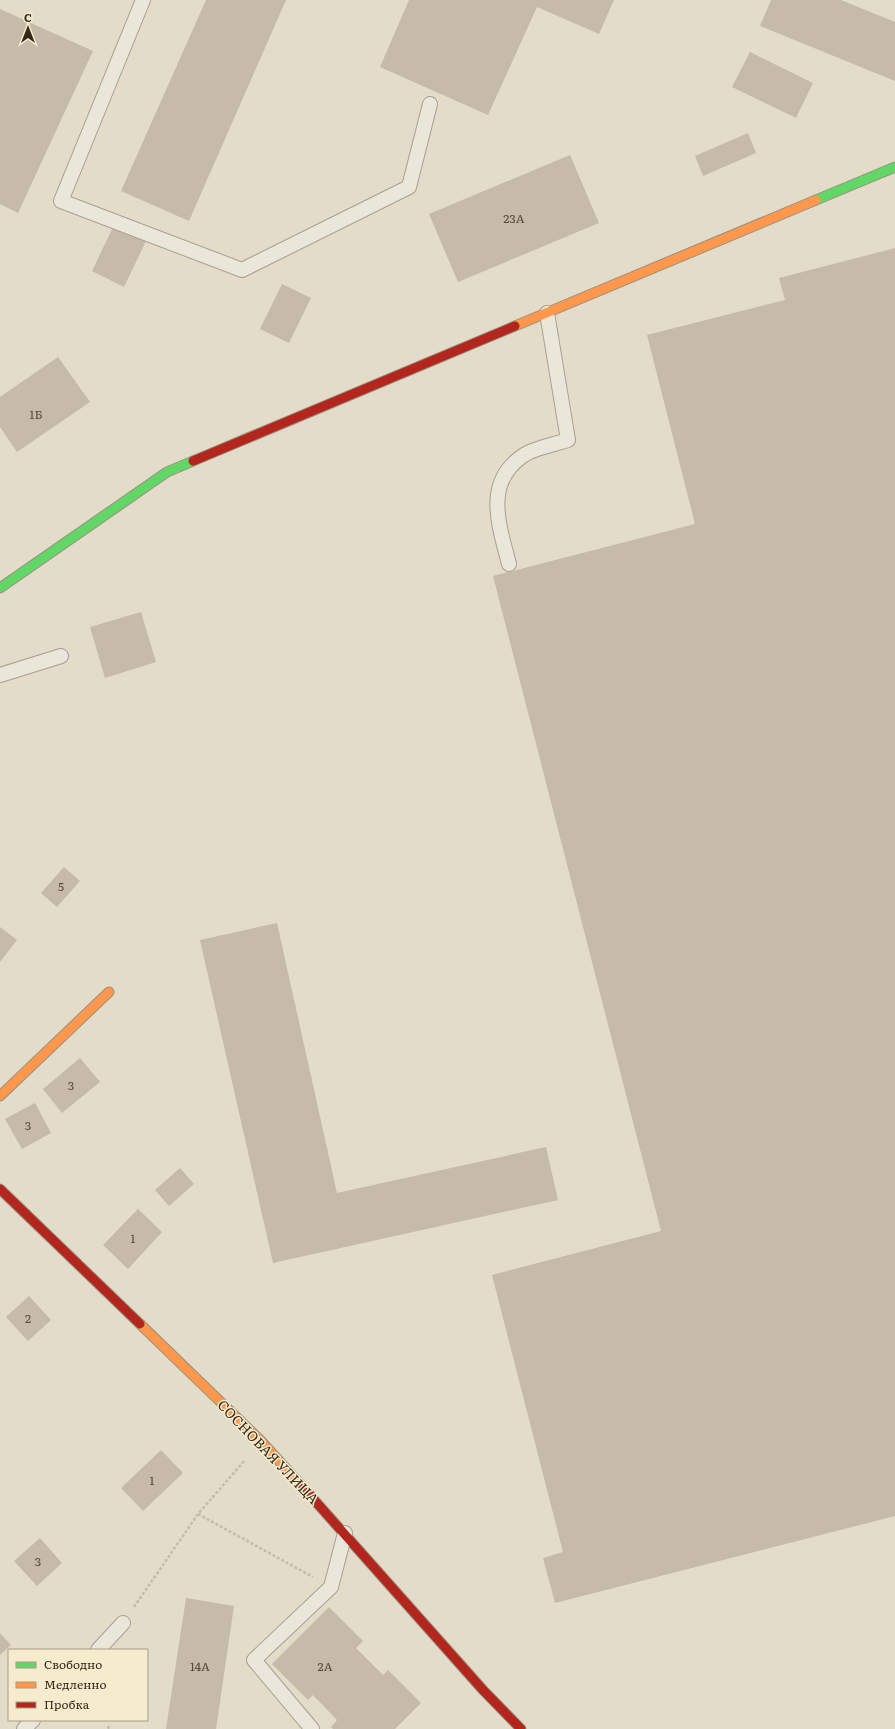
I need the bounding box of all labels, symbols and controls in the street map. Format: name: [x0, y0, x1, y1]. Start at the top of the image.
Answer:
north arrow: [8, 8, 48, 48]
text: С: [24, 9, 32, 25]
house number: 23А: [503, 209, 525, 227]
house number: 1Б: [30, 405, 42, 423]
house number: 5: [58, 877, 64, 895]
house number: 3: [68, 1076, 74, 1094]
house number: 3: [25, 1116, 31, 1134]
house number: 1: [131, 1229, 136, 1247]
house number: 2: [25, 1309, 31, 1327]
street label: СОСНОВАЯ УЛИЦА: [214, 1395, 324, 1508]
house number: 1: [150, 1471, 155, 1489]
house number: 3: [35, 1552, 41, 1570]
legend: [8, 1649, 148, 1721]
text: Свободно: [44, 1655, 102, 1673]
house number: 14А: [190, 1657, 210, 1675]
house number: 2А: [318, 1657, 333, 1675]
text: Медленно: [44, 1675, 107, 1693]
text: Пробка: [44, 1695, 90, 1713]

